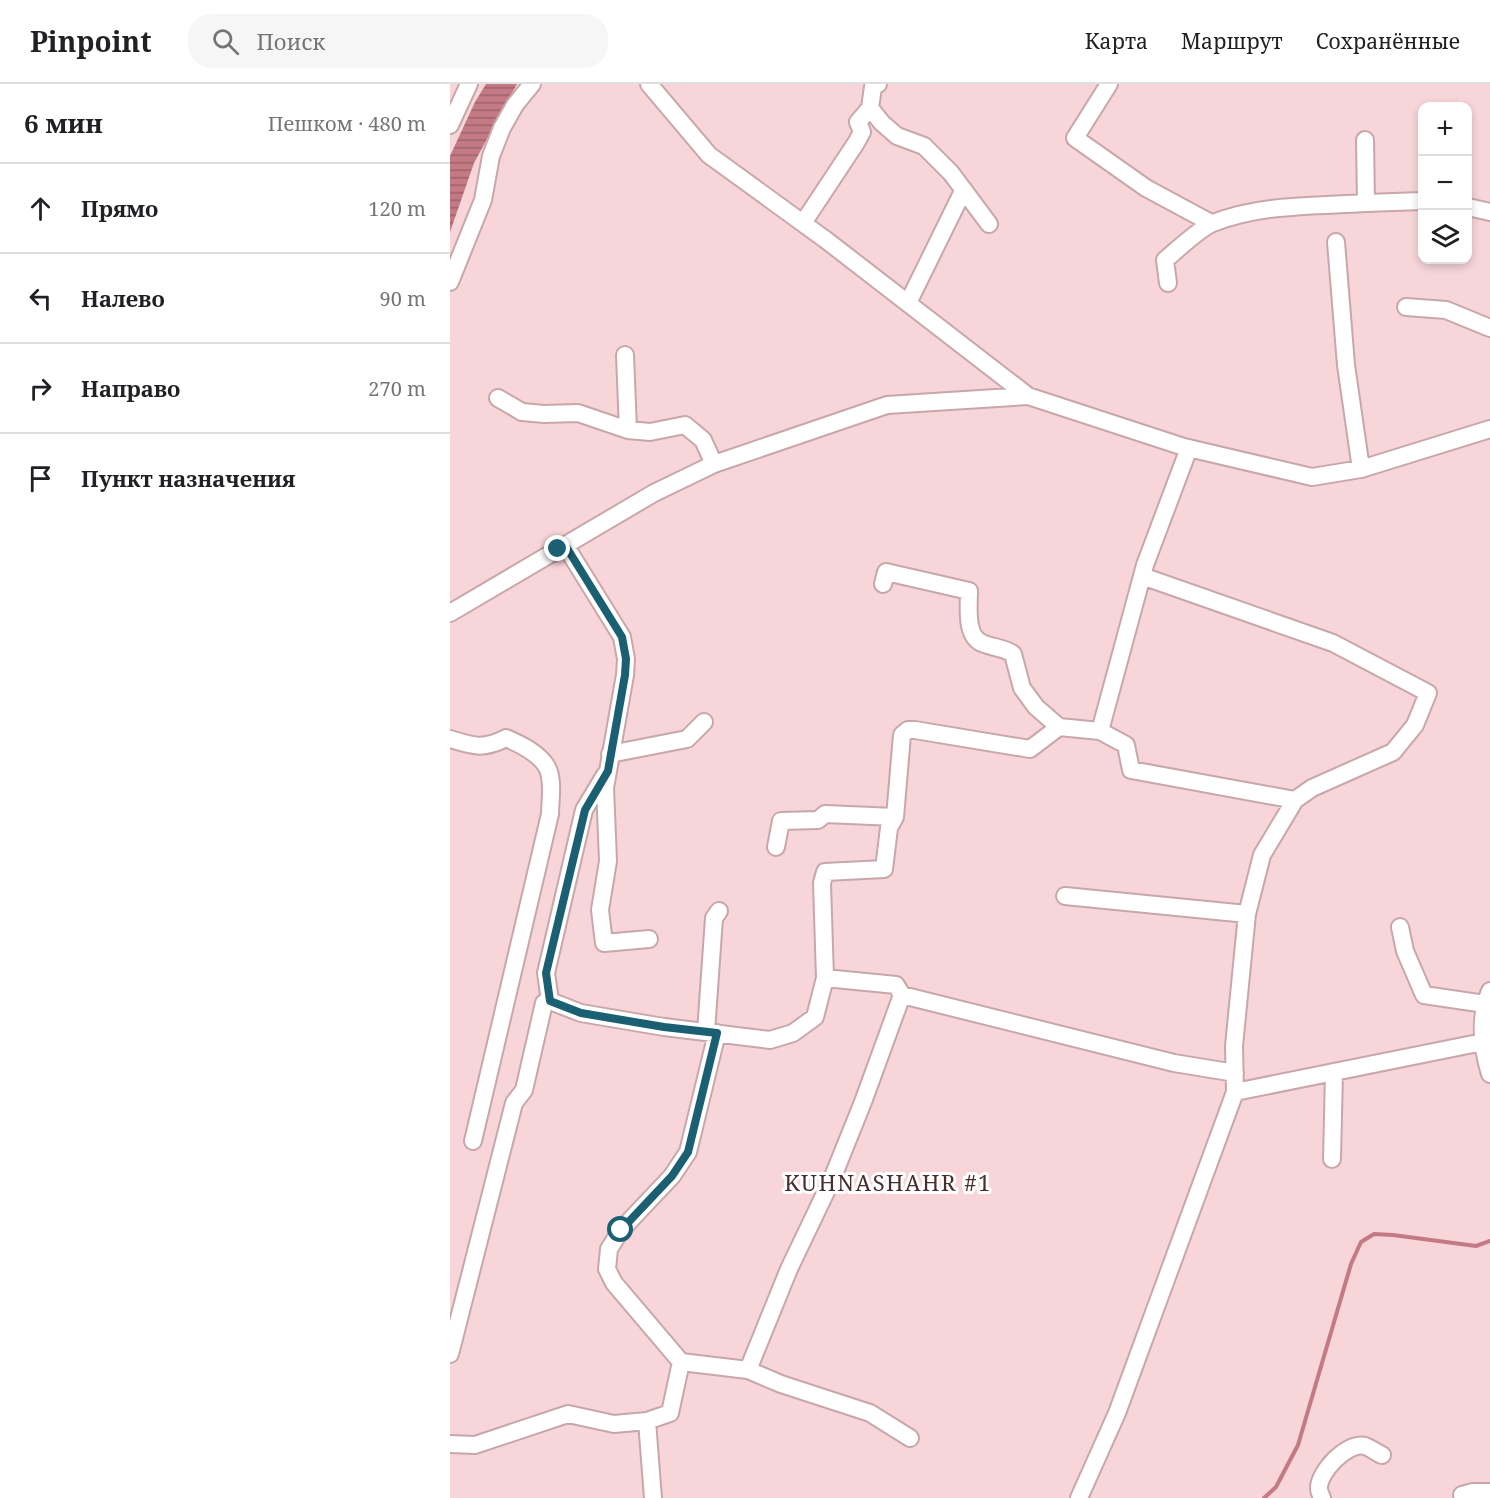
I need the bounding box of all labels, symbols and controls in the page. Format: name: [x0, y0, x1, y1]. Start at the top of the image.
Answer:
search box: [188, 14, 608, 68]
text: Pinpoint: [30, 22, 152, 60]
icon: search: [209, 25, 242, 58]
text: Поиск: [257, 26, 325, 56]
text: Карта: [1085, 27, 1148, 55]
text: Маршрут: [1181, 27, 1283, 55]
text: Сохранённые: [1316, 27, 1460, 55]
map controls: [1418, 102, 1472, 264]
button: +: [1418, 102, 1472, 156]
text: 6 мин: [24, 105, 103, 141]
text: Пешком · 480 m: [268, 110, 426, 137]
button: −: [1418, 156, 1472, 210]
icon: ahead: [24, 192, 57, 225]
text: Прямо: [81, 193, 158, 223]
text: 120 m: [368, 195, 426, 222]
button: layers: [1418, 210, 1472, 264]
icon: left: [24, 282, 57, 315]
text: Налево: [81, 283, 165, 313]
text: 90 m: [380, 285, 426, 312]
icon: right: [24, 372, 57, 405]
text: Направо: [81, 373, 180, 403]
text: 270 m: [368, 375, 426, 402]
icon: arrive: [24, 462, 57, 495]
text: Пункт назначения: [81, 463, 295, 493]
route end: [544, 535, 570, 561]
district label: KUHNASHAHR #1: [784, 1167, 992, 1197]
route start: [607, 1216, 633, 1242]

